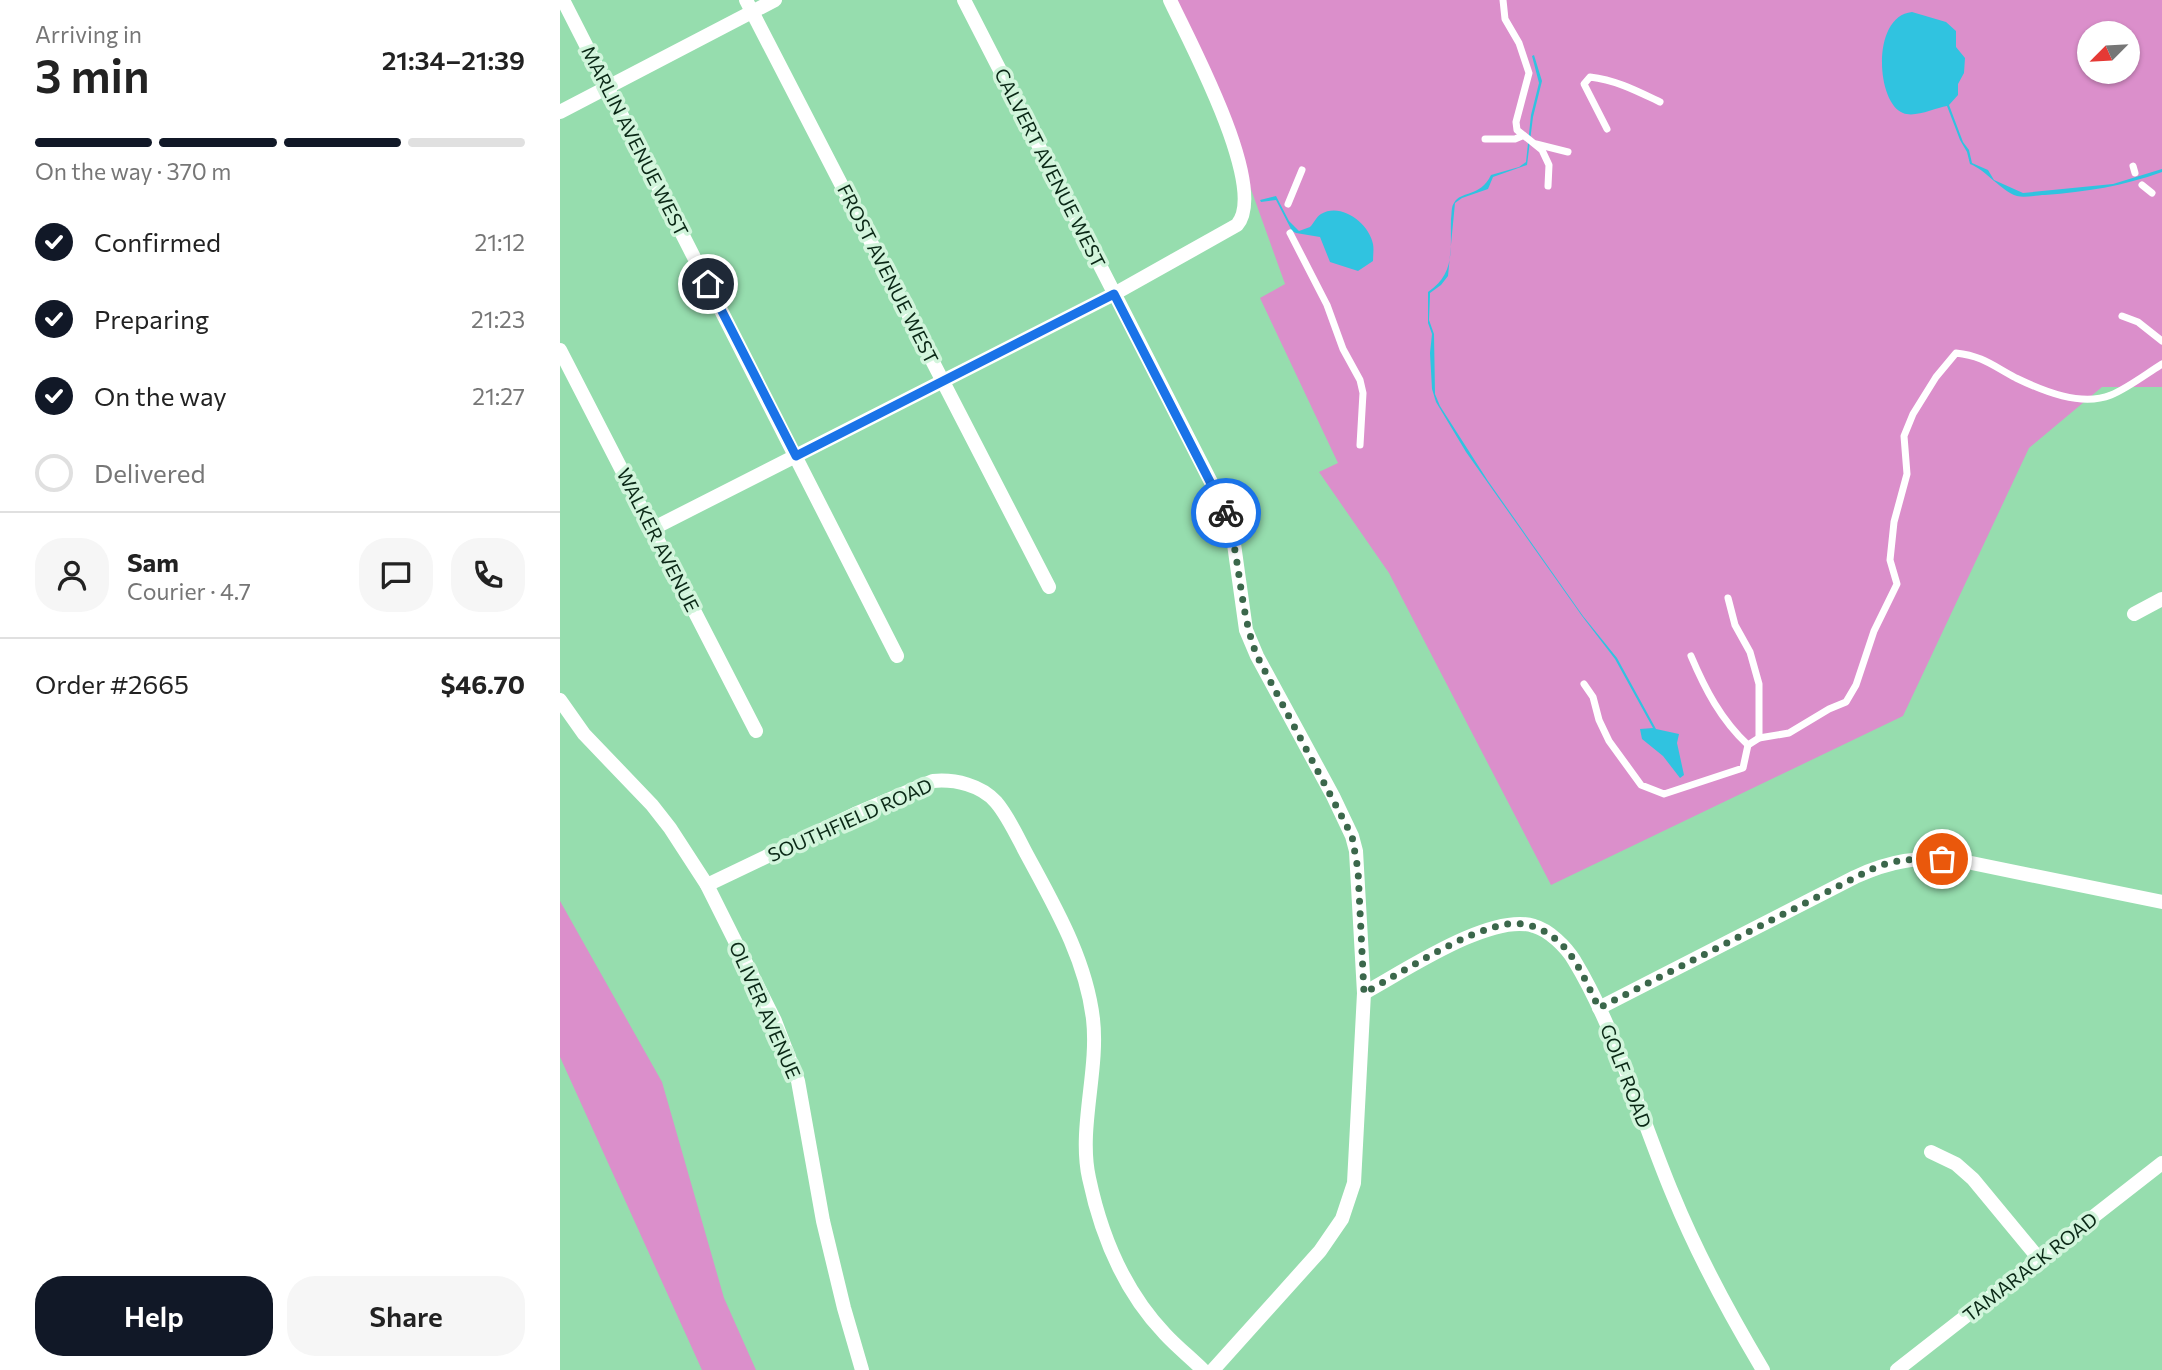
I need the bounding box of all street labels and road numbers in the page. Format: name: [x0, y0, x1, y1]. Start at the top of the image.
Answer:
street label: MARLIN AVENUE WEST: [577, 42, 694, 240]
street label: CALVERT AVENUE WEST: [990, 64, 1111, 271]
street label: FROST AVENUE WEST: [833, 180, 944, 367]
street label: WALKER AVENUE: [612, 464, 705, 615]
street label: SOUTHFIELD ROAD: [764, 773, 936, 866]
street label: OLIVER AVENUE: [725, 938, 806, 1082]
street label: GOLF ROAD: [1596, 1021, 1657, 1131]
street label: TAMARACK ROAD: [1958, 1207, 2101, 1326]

